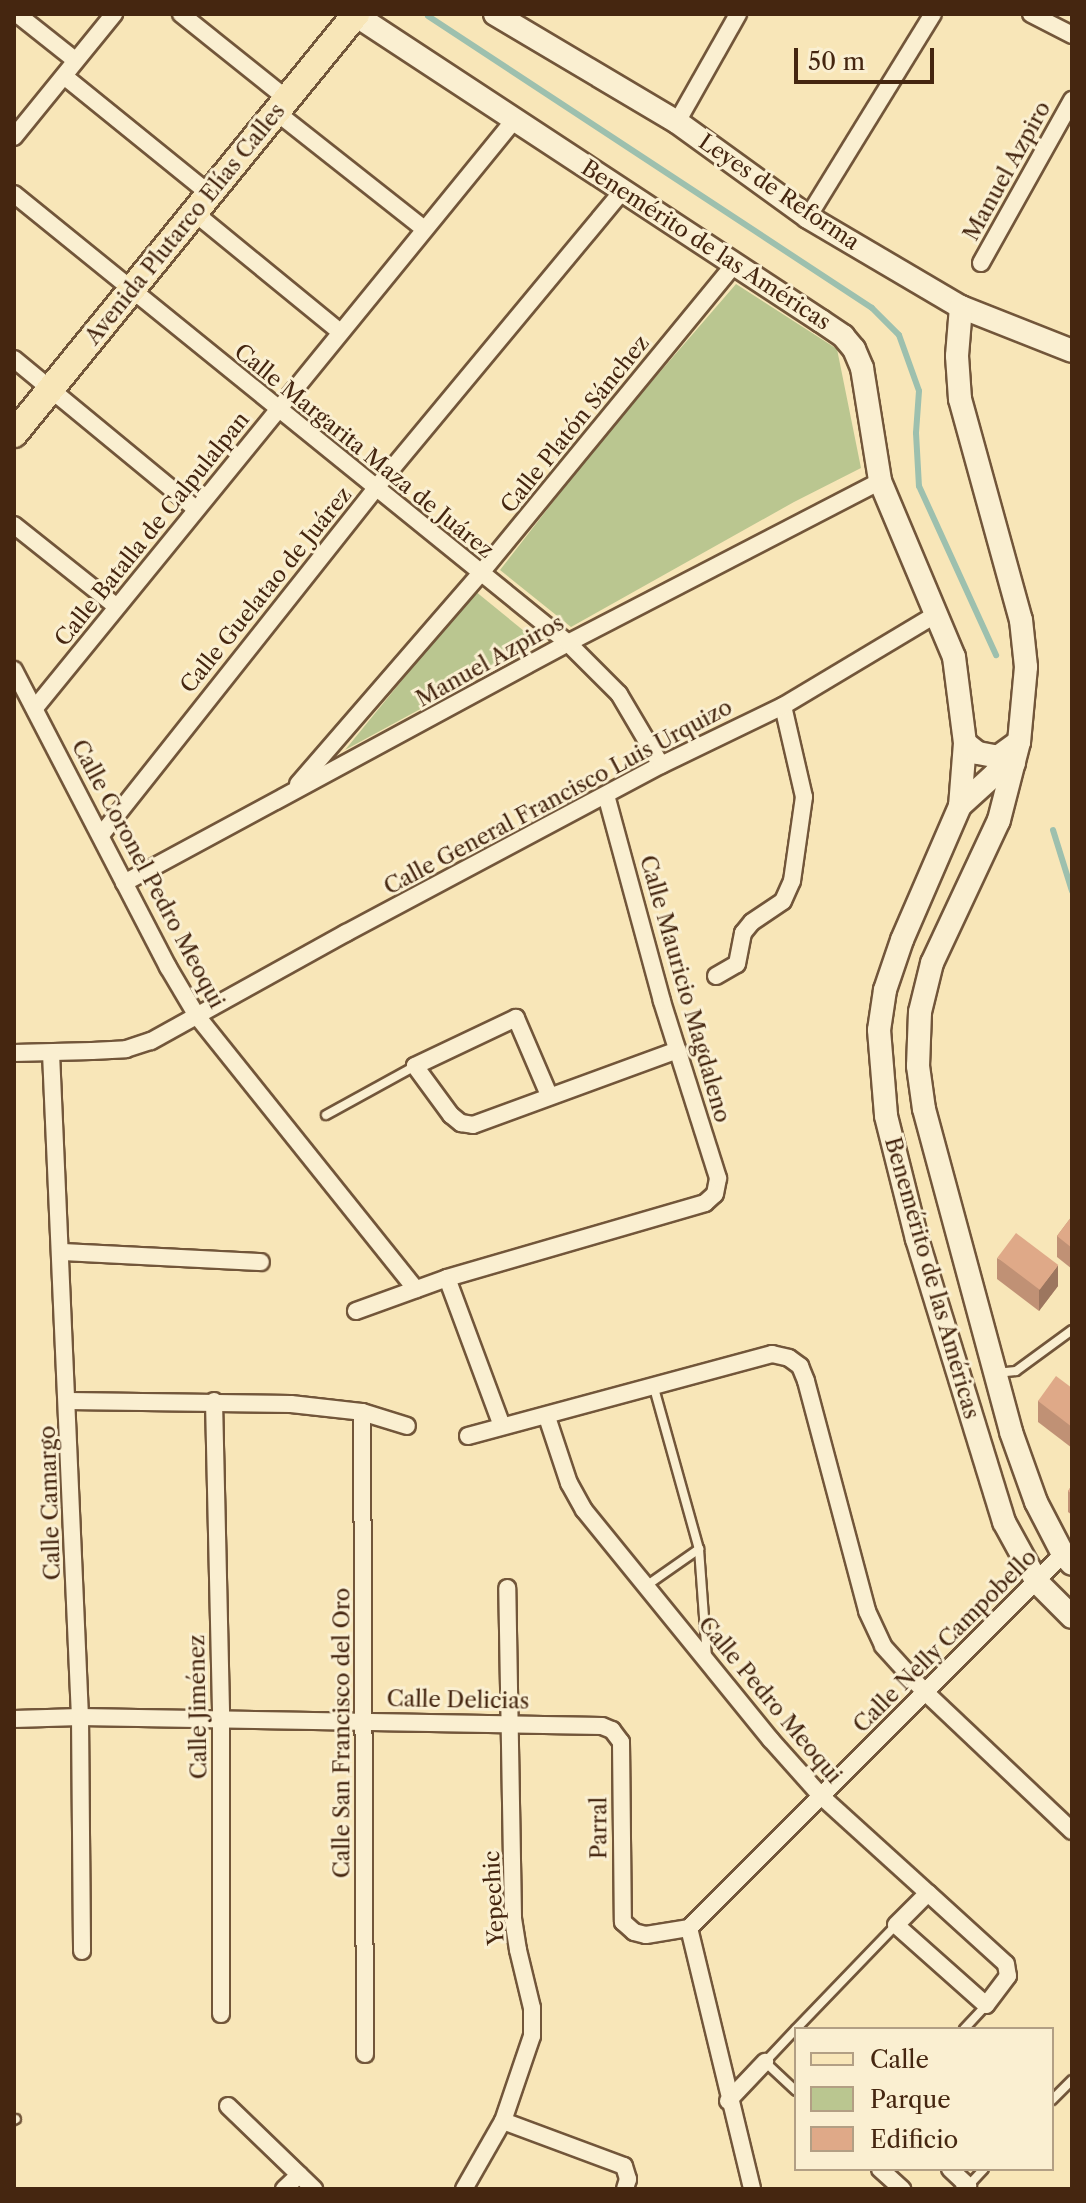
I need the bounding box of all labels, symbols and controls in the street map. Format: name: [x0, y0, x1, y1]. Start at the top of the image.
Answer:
scale bar: [798, 32, 938, 82]
text: 50 m: [808, 47, 865, 76]
street label: Manuel Azpiro: [958, 96, 1056, 246]
street label: Avenida Plutarco Elías Calles: [79, 98, 291, 350]
street label: Leyes de Reforma: [694, 128, 864, 256]
street label: Benemérito de las Américas: [576, 154, 836, 336]
street label: Calle Platón Sánchez: [495, 330, 655, 518]
street label: Calle Margarita Maza de Juárez: [229, 338, 499, 564]
street label: Calle Batalla de Calpulalpan: [49, 406, 255, 652]
street label: Calle Guelatao de Juárez: [175, 482, 357, 698]
street label: Manuel Azpiros: [411, 609, 569, 713]
street label: Calle General Francisco Luis Urquizo: [379, 694, 737, 900]
street label: Calle Coronel Pedro Meoqui: [66, 735, 230, 1013]
street label: Calle Mauricio Magdaleno: [634, 852, 736, 1126]
street label: Benemérito de las Américas: [879, 1134, 985, 1422]
street label: Calle Camargo: [34, 1425, 66, 1581]
street label: Calle Nelly Campobello: [848, 1544, 1042, 1738]
street label: Calle San Francisco del Oro: [329, 1588, 355, 1878]
street label: Calle Pedro Meoqui: [693, 1612, 847, 1788]
street label: Calle Jiménez: [184, 1634, 212, 1780]
street label: Calle Delicias: [386, 1686, 530, 1714]
street label: Parral: [586, 1797, 612, 1859]
street label: Yepechic: [478, 1850, 510, 1946]
legend: [794, 2027, 1054, 2171]
text: Calle: [870, 2045, 929, 2074]
text: Parque: [870, 2085, 951, 2114]
text: Edificio: [870, 2125, 958, 2154]

